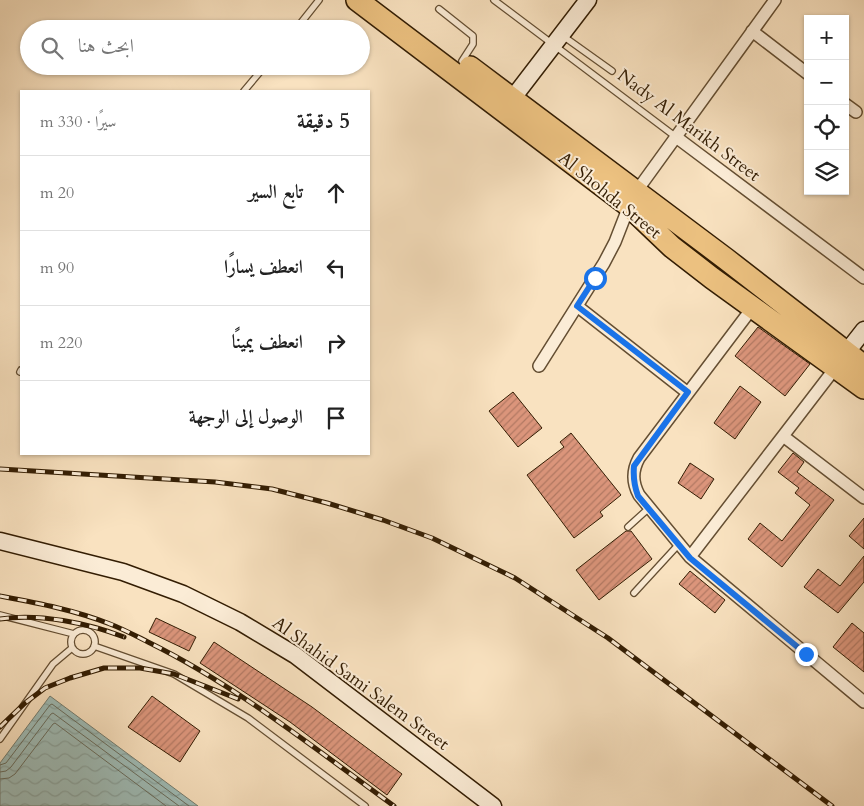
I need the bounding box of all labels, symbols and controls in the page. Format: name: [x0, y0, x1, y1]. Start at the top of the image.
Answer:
map controls: [804, 15, 849, 195]
button: +: [804, 15, 849, 60]
search box: [20, 20, 370, 75]
text: ابحث هنا: [78, 33, 134, 59]
icon: search: [38, 34, 66, 62]
button: −: [804, 60, 849, 105]
street label: Nady Al Marikh Street: [612, 63, 766, 188]
button: locate: [804, 105, 849, 150]
text: 5 دقيقة: [297, 107, 350, 136]
text: سيرًا · 330 m: [40, 111, 116, 133]
street label: Al Shohda Street: [553, 146, 667, 245]
button: layers: [804, 150, 849, 195]
text: تابع السير: [248, 179, 303, 205]
icon: ahead: [322, 179, 350, 207]
text: 20 m: [40, 182, 74, 204]
text: انعطف يسارًا: [224, 254, 303, 280]
icon: left: [322, 254, 350, 282]
text: 90 m: [40, 257, 74, 279]
route start: [584, 267, 607, 290]
text: انعطف يمينًا: [232, 329, 303, 355]
icon: right: [322, 329, 350, 357]
text: 220 m: [40, 332, 82, 354]
text: الوصول إلى الوجهة: [189, 404, 303, 430]
icon: arrive: [322, 404, 350, 432]
street label: Al Shahid Sami Salem Street: [267, 611, 454, 756]
route end: [795, 643, 818, 666]

